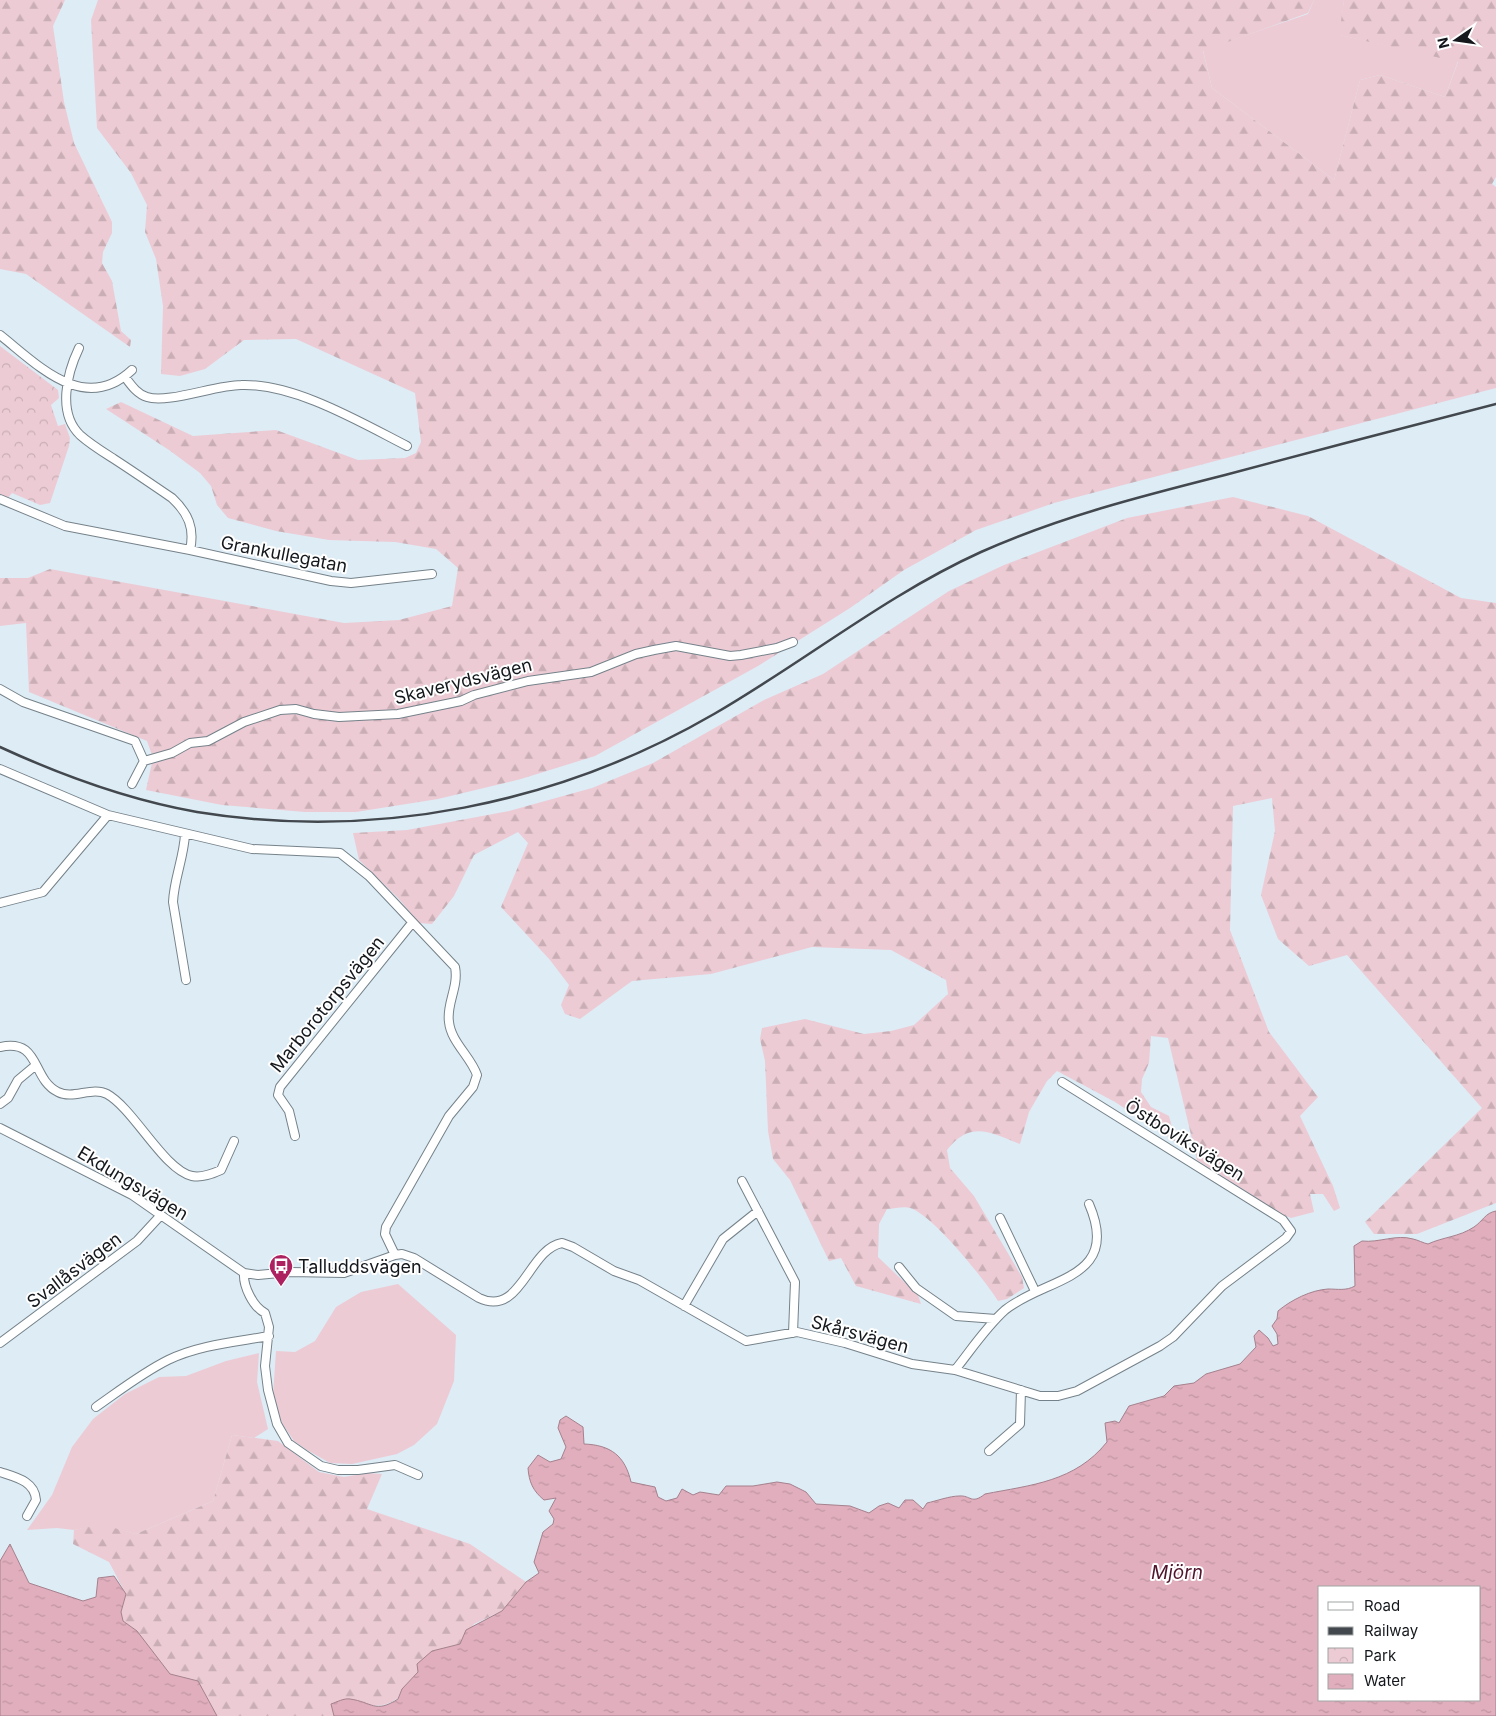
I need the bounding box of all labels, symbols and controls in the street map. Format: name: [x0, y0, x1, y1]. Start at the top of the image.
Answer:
north arrow: [1431, 15, 1481, 65]
text: N: [1433, 36, 1452, 50]
street label: Grankullegatan: [219, 531, 349, 577]
street label: Skaverydsvägen: [392, 654, 534, 708]
street label: Marborotorpsvägen: [266, 932, 388, 1076]
street label: Östboviksvägen: [1121, 1094, 1249, 1185]
street label: Ekdungsvägen: [74, 1142, 192, 1224]
street label: Svallåsvägen: [23, 1228, 125, 1312]
bus stop icon: Talluddsvägen: [268, 1253, 294, 1287]
place label: Talluddsvägen: [298, 1256, 422, 1277]
street label: Skårsvägen: [809, 1311, 911, 1357]
water label: Mjörn: [1151, 1561, 1203, 1584]
legend: [1318, 1586, 1481, 1701]
text: Road: [1364, 1596, 1400, 1615]
text: Railway: [1364, 1621, 1419, 1640]
text: Park: [1364, 1646, 1397, 1665]
text: Water: [1364, 1671, 1406, 1690]

